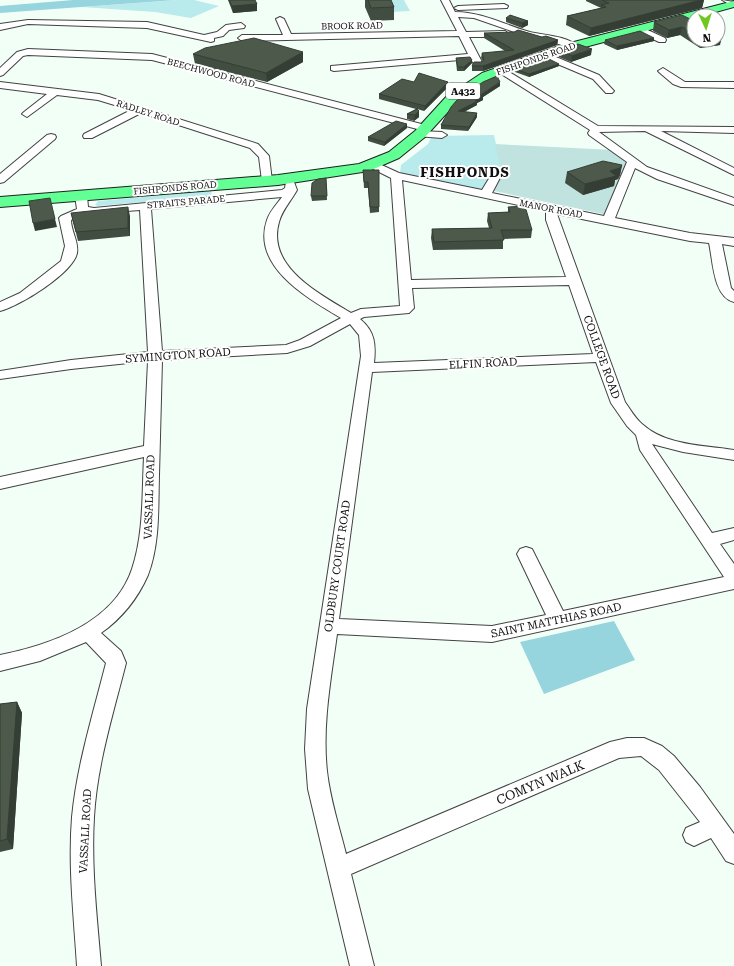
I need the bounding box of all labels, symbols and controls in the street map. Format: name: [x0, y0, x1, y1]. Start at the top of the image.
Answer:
north arrow: [686, 8, 726, 48]
street label: BROOK ROAD: [321, 20, 383, 32]
text: N: [701, 31, 711, 44]
street label: FISHPONDS ROAD: [495, 41, 577, 77]
street label: BEECHWOOD ROAD: [166, 56, 256, 90]
road number: A432: [446, 83, 480, 99]
street label: RADLEY ROAD: [115, 98, 181, 128]
district label: FISHPONDS: [420, 165, 510, 180]
street label: FISHPONDS ROAD: [133, 179, 217, 197]
street label: STRAITS PARADE: [146, 194, 226, 210]
street label: MANOR ROAD: [519, 198, 583, 220]
street label: COLLEGE ROAD: [580, 314, 623, 401]
street label: SYMINGTON ROAD: [125, 345, 231, 366]
street label: ELFIN ROAD: [448, 355, 518, 372]
street label: VASSALL ROAD: [142, 454, 157, 540]
street label: OLDBURY COURT ROAD: [322, 499, 353, 633]
street label: SAINT MATTHIAS ROAD: [490, 600, 623, 641]
street label: COMYN WALK: [494, 757, 587, 808]
street label: VASSALL ROAD: [77, 788, 94, 874]

